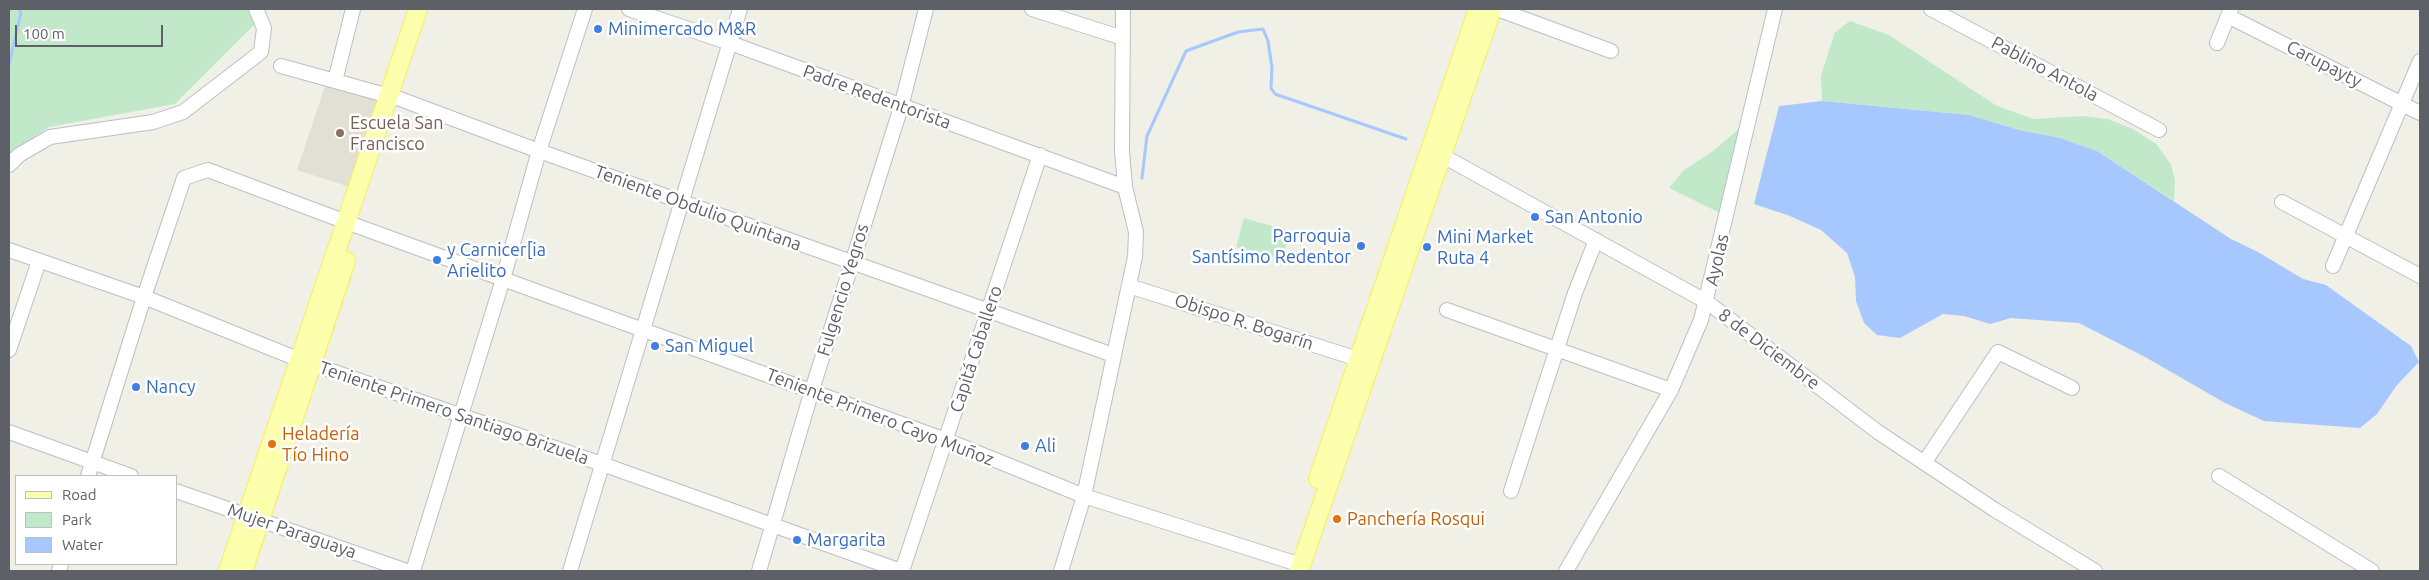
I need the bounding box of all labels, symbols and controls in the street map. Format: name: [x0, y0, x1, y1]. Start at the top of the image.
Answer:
scale bar: [18, 15, 165, 47]
place label: Minimercado M&R: [608, 18, 756, 40]
marker: Minimercado M&R: [592, 23, 604, 35]
text: 100 m: [23, 25, 65, 42]
street label: Pablino Antola: [1988, 32, 2102, 106]
street label: Carupayty: [2283, 36, 2365, 92]
street label: Padre Redentorista: [800, 60, 954, 134]
place label: Escuela San Francisco: [350, 112, 444, 154]
marker: Escuela San Francisco: [334, 127, 346, 139]
street label: Teniente Obdulio Quintana: [592, 160, 804, 256]
place label: San Antonio: [1545, 206, 1643, 228]
marker: San Antonio: [1529, 211, 1541, 223]
street label: Fulgencio Yegros: [813, 221, 873, 359]
place label: Parroquia Santísimo Redentor: [1192, 225, 1351, 268]
place label: Mini Market Ruta 4: [1437, 226, 1533, 268]
street label: Ayolas: [1701, 232, 1733, 288]
place label: y Carnicer[ia Arielito: [447, 239, 546, 282]
marker: Parroquia Santísimo Redentor: [1355, 240, 1367, 252]
marker: Mini Market Ruta 4: [1421, 241, 1433, 253]
marker: y Carnicer[ia Arielito: [431, 254, 443, 266]
street label: Capitá Caballero: [945, 283, 1007, 415]
street label: Obispo R. Bogarín: [1172, 289, 1316, 355]
street label: 8 de Diciembre: [1714, 304, 1824, 394]
place label: San Miguel: [665, 335, 753, 357]
marker: San Miguel: [649, 340, 661, 352]
street label: Teniente Primero Santiago Brizuela: [316, 357, 592, 469]
street label: Teniente Primero Cayo Muñoz: [763, 363, 997, 471]
place label: Nancy: [146, 376, 196, 398]
marker: Nancy: [130, 381, 142, 393]
place label: Heladería Tío Hino: [282, 423, 359, 466]
place label: Ali: [1035, 435, 1056, 457]
marker: Heladería Tío Hino: [266, 438, 278, 450]
marker: Ali: [1019, 440, 1031, 452]
legend: [15, 475, 178, 565]
text: Road: [62, 486, 97, 503]
street label: Mujer Paraguaya: [225, 499, 359, 563]
place label: Panchería Rosqui: [1347, 508, 1485, 530]
text: Park: [62, 511, 92, 528]
marker: Panchería Rosqui: [1331, 513, 1343, 525]
place label: Margarita: [807, 529, 886, 551]
marker: Margarita: [791, 534, 803, 546]
text: Water: [62, 536, 103, 553]

